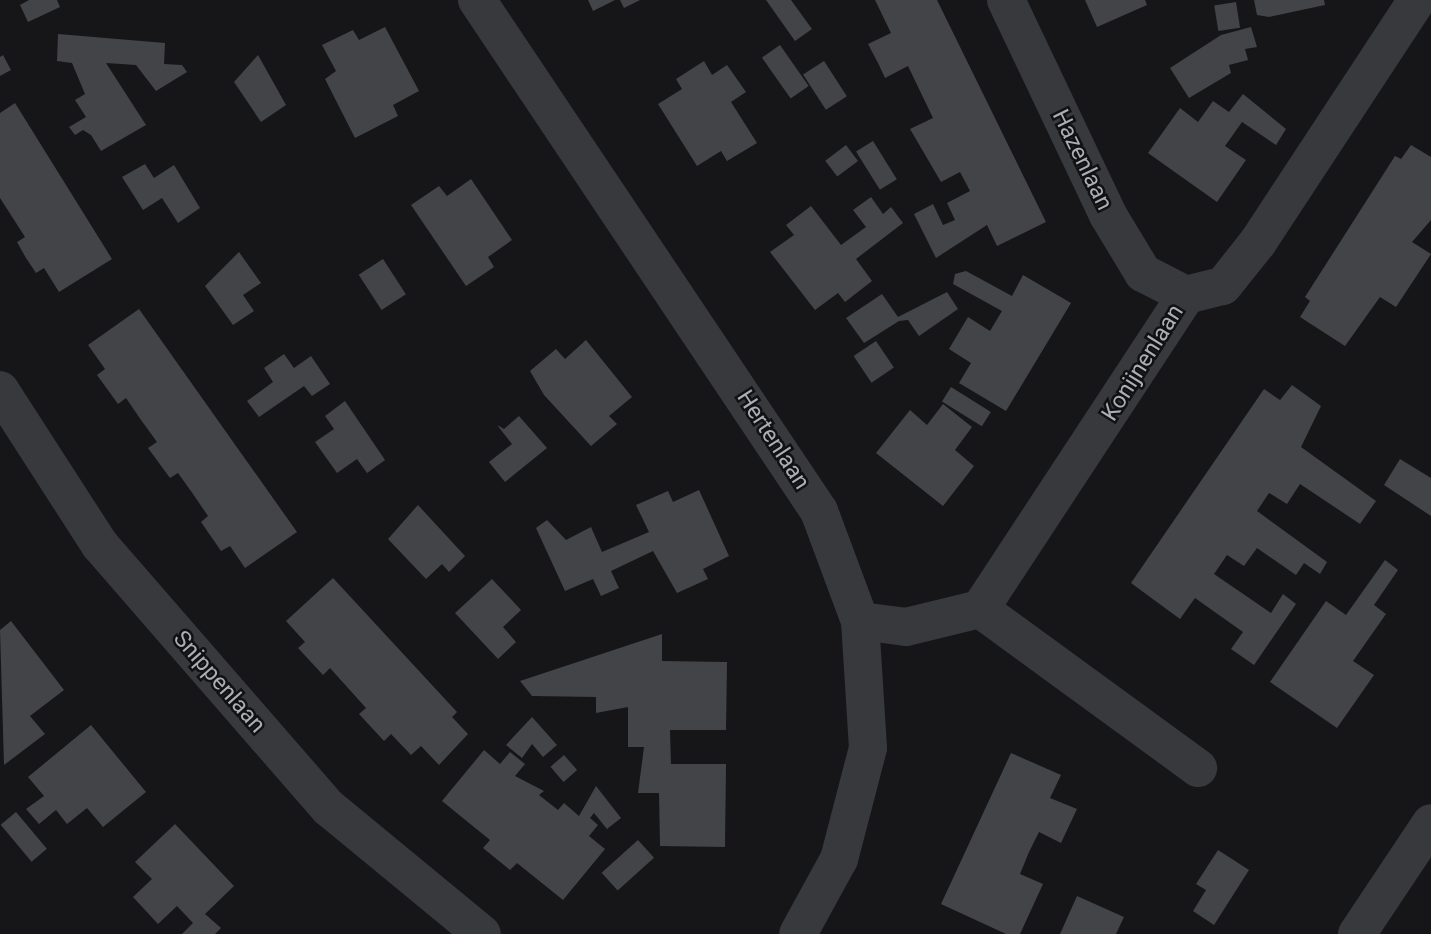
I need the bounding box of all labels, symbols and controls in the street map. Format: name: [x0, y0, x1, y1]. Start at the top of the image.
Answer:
street label: Hazenlaan: [1046, 105, 1118, 215]
street label: Konijnenlaan: [1096, 300, 1190, 426]
street label: Hertenlaan: [731, 385, 815, 495]
street label: Snippenlaan: [167, 625, 271, 739]

